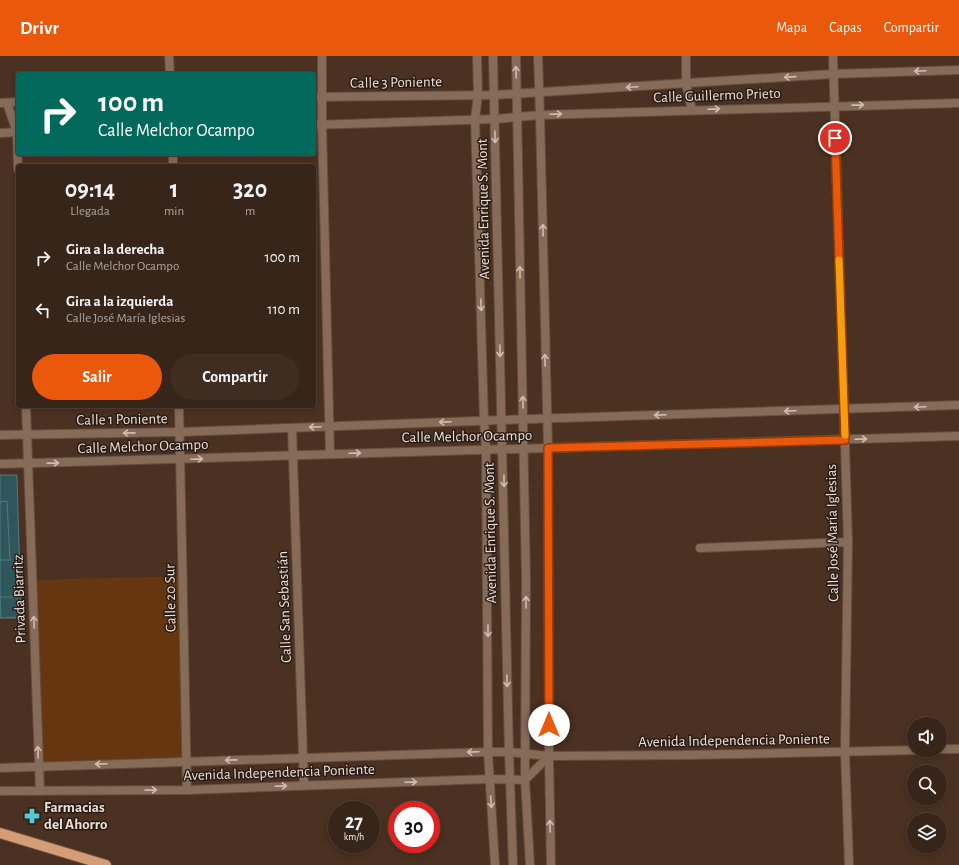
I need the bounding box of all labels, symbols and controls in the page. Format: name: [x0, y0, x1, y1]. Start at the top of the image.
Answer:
text: Drivr: [20, 19, 59, 38]
text: Mapa: [776, 21, 807, 35]
text: Capas: [829, 21, 862, 35]
text: Compartir: [884, 21, 939, 35]
one-way arrow: [512, 66, 520, 79]
one-way arrow: [914, 67, 927, 75]
one-way arrow: [784, 73, 797, 80]
street label: Calle 3 Poniente: [350, 74, 442, 91]
one-way arrow: [626, 83, 639, 90]
street label: Calle Guillermo Prieto: [653, 86, 781, 105]
icon: right: [32, 88, 84, 140]
text: 100 m: [98, 89, 164, 117]
one-way arrow: [851, 101, 864, 109]
one-way arrow: [707, 106, 720, 113]
one-way arrow: [549, 110, 562, 118]
pin: [818, 121, 852, 155]
text: Calle Melchor Ocampo: [98, 122, 255, 140]
icon: arrive: [824, 127, 846, 149]
one-way arrow: [491, 130, 499, 143]
street label: Avenida Enrique S. Mont: [475, 138, 492, 280]
text: 09:14: [65, 178, 115, 202]
text: 1: [170, 178, 178, 202]
text: 320: [233, 178, 267, 202]
text: Llegada: [70, 205, 110, 218]
text: min: [164, 205, 184, 218]
text: m: [245, 205, 255, 218]
one-way arrow: [539, 224, 547, 237]
text: Gira a la derecha: [66, 242, 165, 257]
icon: right: [32, 247, 54, 269]
text: 100 m: [265, 250, 300, 265]
text: Calle Melchor Ocampo: [66, 260, 179, 273]
one-way arrow: [516, 266, 524, 279]
text: Gira a la izquierda: [66, 294, 173, 309]
one-way arrow: [477, 298, 484, 311]
icon: left: [32, 299, 54, 321]
text: 110 m: [267, 302, 300, 317]
text: Calle José María Iglesias: [66, 312, 185, 325]
one-way arrow: [497, 344, 504, 357]
button: Salir: [32, 354, 162, 400]
button: Compartir: [170, 354, 300, 400]
one-way arrow: [542, 354, 549, 367]
one-way arrow: [519, 396, 527, 409]
one-way arrow: [914, 403, 927, 410]
one-way arrow: [784, 407, 797, 415]
street label: Calle 1 Poniente: [76, 411, 168, 428]
one-way arrow: [654, 411, 667, 419]
one-way arrow: [439, 418, 452, 426]
one-way arrow: [309, 424, 322, 431]
street label: Calle Melchor Ocampo: [402, 428, 532, 445]
one-way arrow: [123, 429, 136, 437]
one-way arrow: [854, 436, 867, 443]
street label: Calle Melchor Ocampo: [77, 437, 209, 456]
one-way arrow: [348, 449, 361, 457]
one-way arrow: [190, 455, 203, 462]
one-way arrow: [46, 459, 59, 466]
street label: Avenida Enrique S. Mont: [482, 462, 499, 604]
street label: Calle José María Iglesias: [824, 464, 841, 602]
one-way arrow: [500, 474, 507, 487]
street label: Calle San Sebastián: [275, 551, 294, 663]
street label: Privada Biarritz: [10, 554, 29, 644]
street label: Calle 20 Sur: [162, 564, 179, 632]
one-way arrow: [522, 596, 530, 609]
one-way arrow: [30, 616, 38, 629]
one-way arrow: [484, 624, 492, 637]
one-way arrow: [503, 674, 511, 687]
position arrow: [528, 704, 570, 746]
map controls: [907, 717, 947, 853]
button: sound: [907, 717, 947, 757]
street label: Avenida Independencia Poniente: [638, 731, 830, 750]
one-way arrow: [34, 746, 42, 759]
one-way arrow: [467, 748, 480, 756]
one-way arrow: [225, 756, 238, 764]
one-way arrow: [95, 760, 108, 768]
street label: Avenida Independencia Poniente: [183, 762, 375, 783]
button: search: [907, 765, 947, 805]
one-way arrow: [404, 778, 417, 785]
one-way arrow: [274, 782, 287, 789]
one-way arrow: [144, 786, 157, 794]
one-way arrow: [487, 796, 494, 809]
place label: Farmacias del Ahorro: [44, 800, 107, 832]
speed limit sign: 30: [388, 801, 440, 853]
pharmacy icon: Farmacias del Ahorro: [23, 807, 41, 825]
text: 27: [345, 812, 363, 832]
button: layers: [907, 813, 947, 853]
one-way arrow: [546, 820, 554, 833]
text: km/h: [344, 832, 364, 842]

